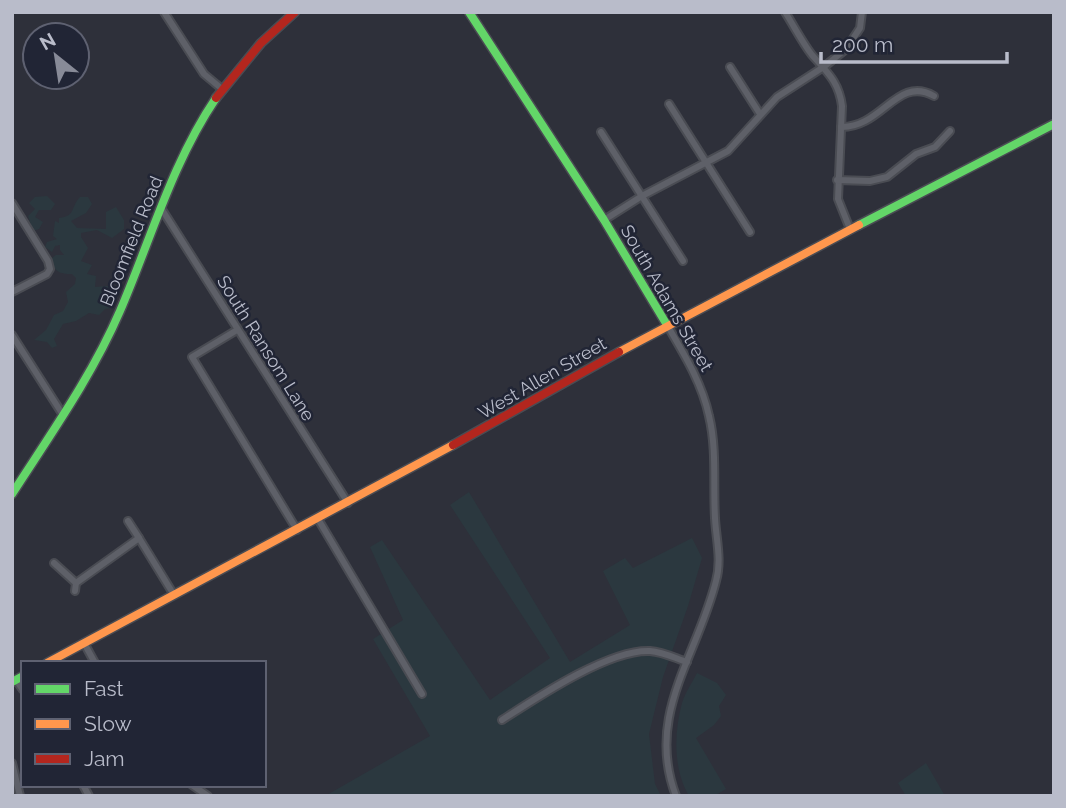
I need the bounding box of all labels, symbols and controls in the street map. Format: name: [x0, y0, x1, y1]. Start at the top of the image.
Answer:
north arrow: [21, 21, 91, 91]
scale bar: [821, 21, 1006, 65]
text: N: [36, 28, 59, 54]
text: 200 m: [832, 32, 893, 57]
street label: Bloomfield Road: [95, 173, 167, 309]
street label: South Adams Street: [617, 221, 717, 375]
street label: South Ransom Lane: [213, 272, 319, 425]
street label: West Allen Street: [474, 333, 610, 423]
legend: [21, 661, 266, 787]
text: Fast: [84, 676, 124, 701]
text: Slow: [84, 711, 132, 736]
text: Jam: [84, 746, 125, 771]

